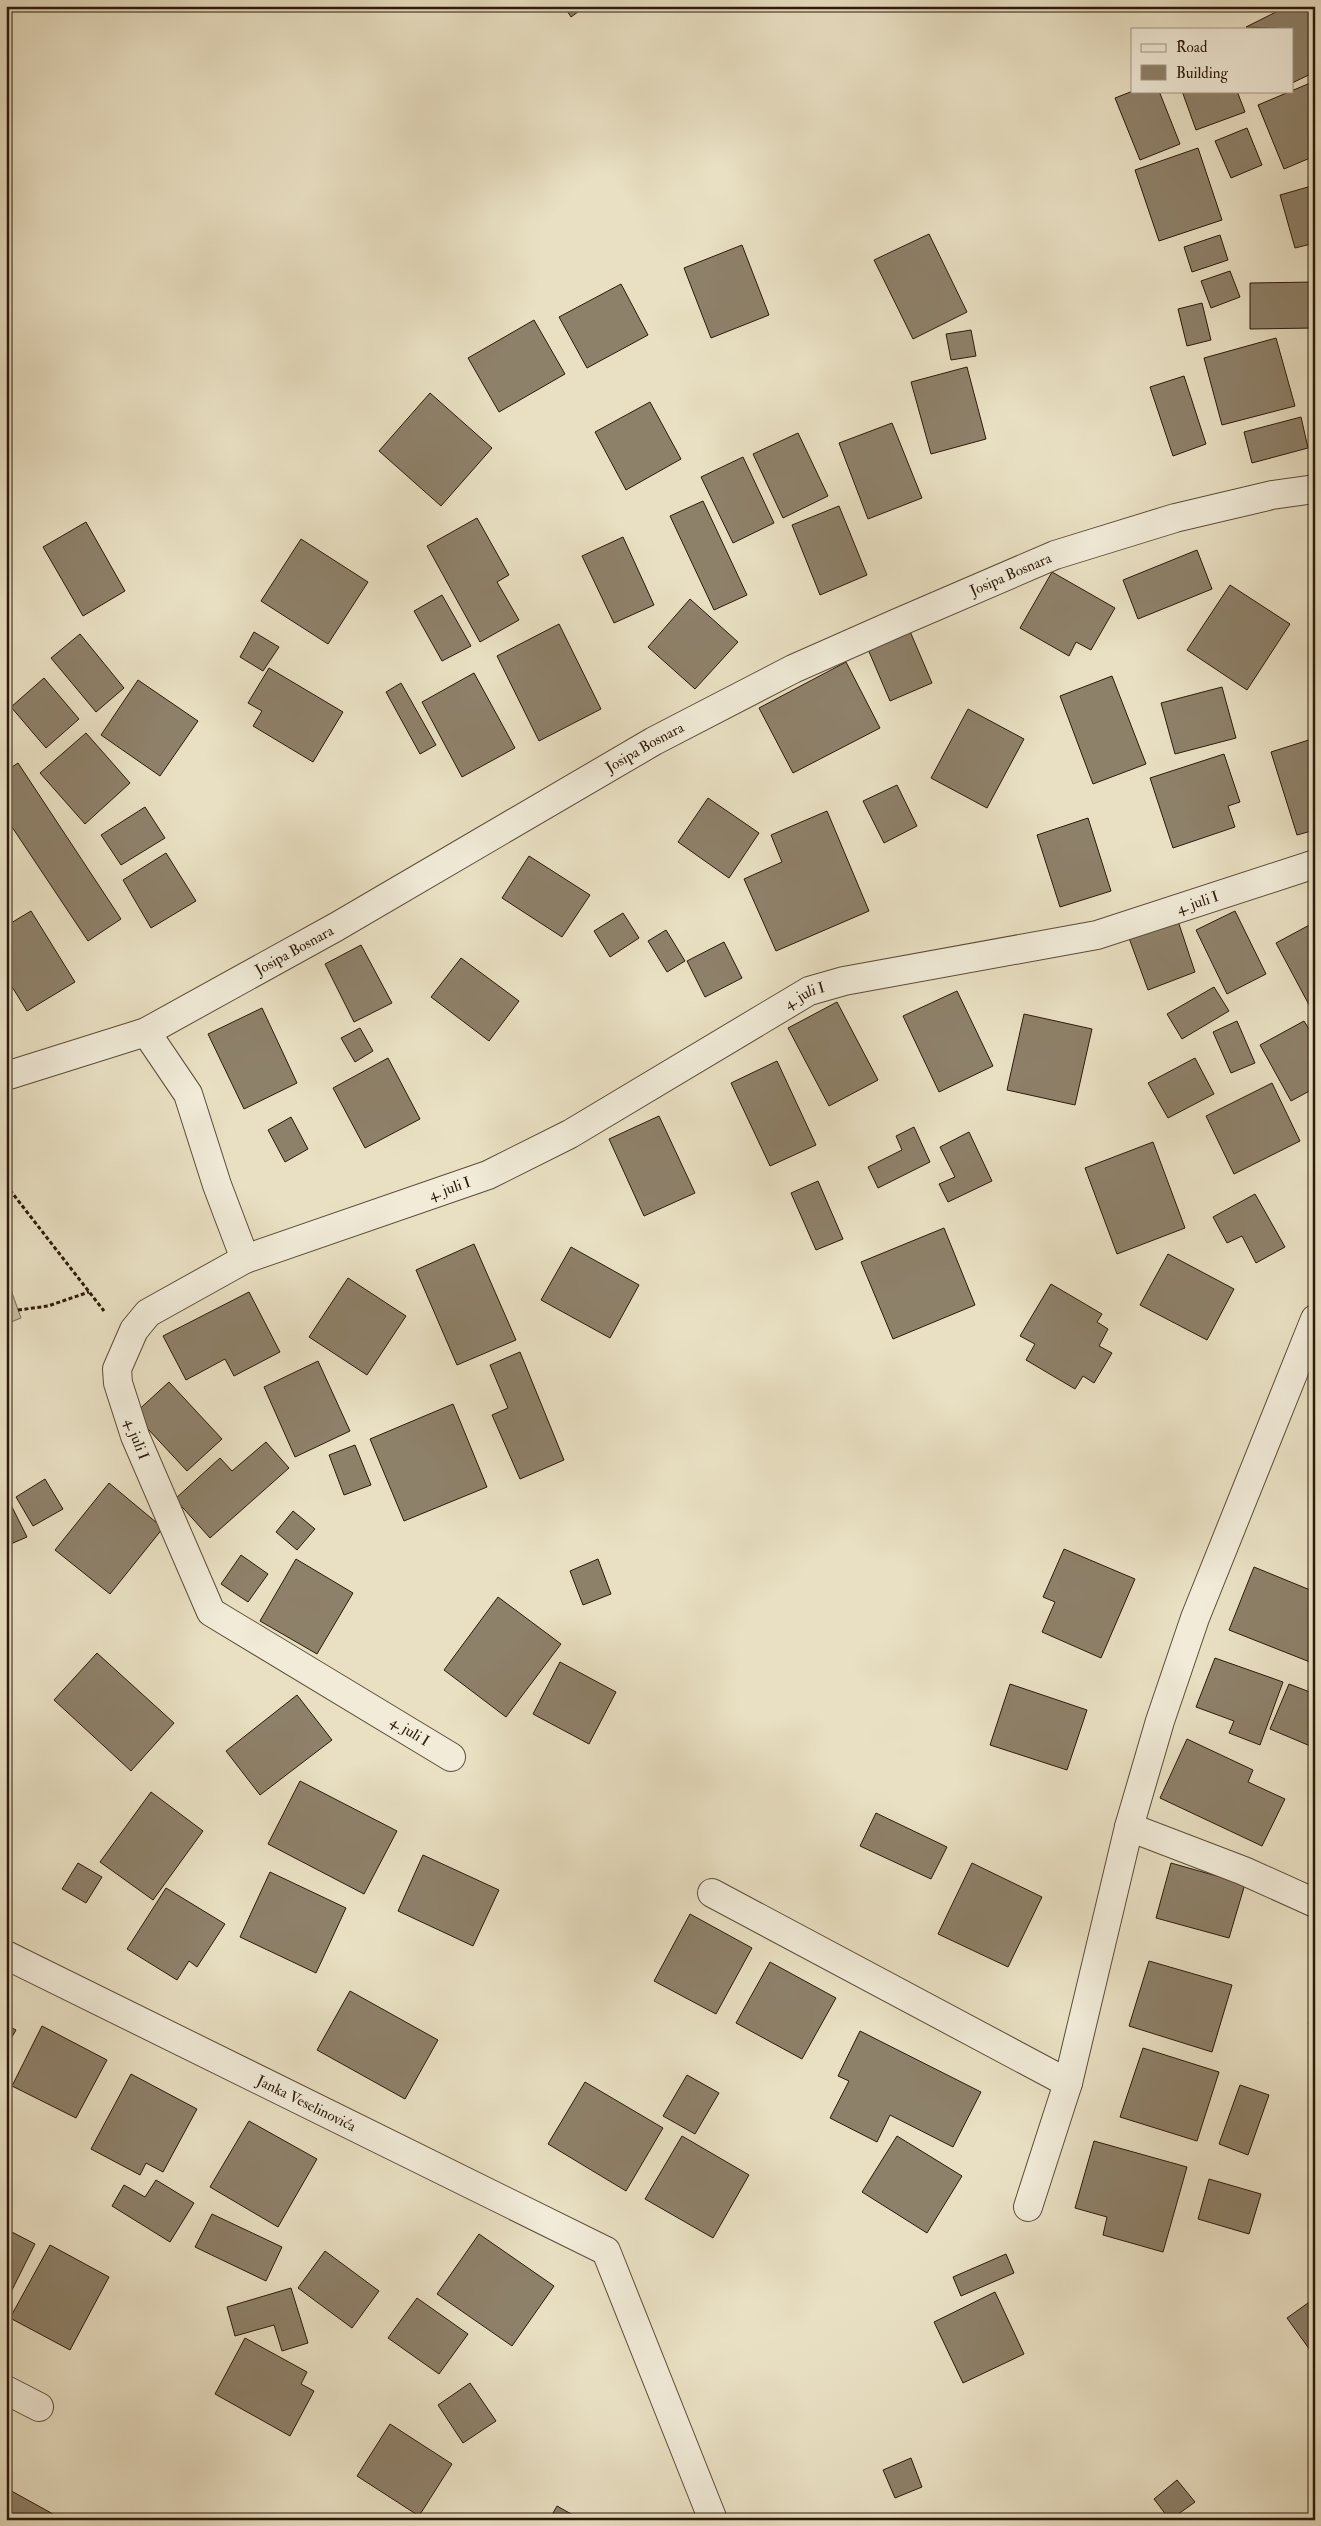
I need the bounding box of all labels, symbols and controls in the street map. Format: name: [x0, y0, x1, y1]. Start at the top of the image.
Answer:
legend: [1131, 28, 1294, 92]
text: Road: [1176, 38, 1208, 57]
text: Building: [1176, 64, 1228, 83]
street label: Josipa Bosnara: [966, 548, 1055, 602]
street label: Josipa Bosnara: [601, 718, 688, 779]
street label: 4. juli I: [1174, 887, 1221, 918]
street label: Josipa Bosnara: [251, 921, 338, 981]
street label: 4. juli I: [781, 978, 827, 1014]
street label: 4. juli I: [427, 1173, 473, 1205]
street label: 4. juli I: [120, 1416, 153, 1463]
street label: 4. juli I: [387, 1712, 433, 1751]
street label: Janka Veselinovića: [252, 2071, 360, 2137]

